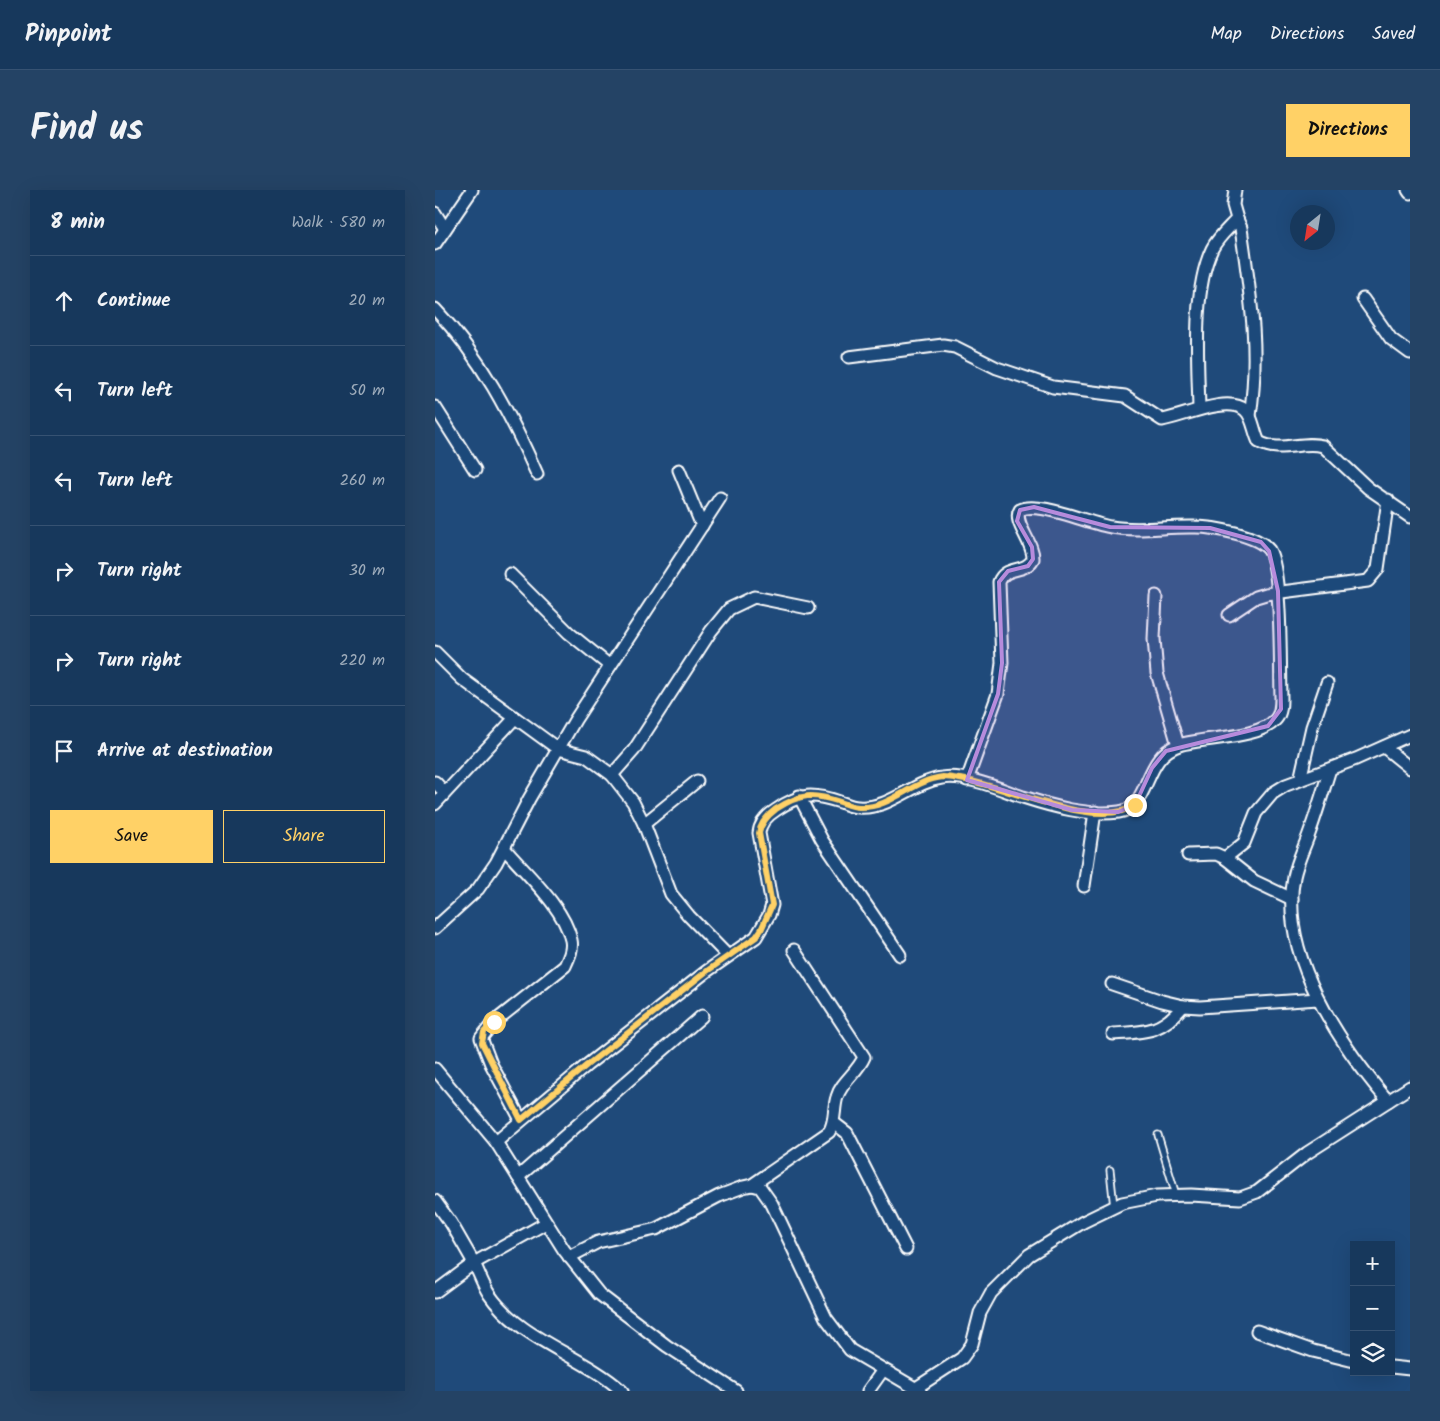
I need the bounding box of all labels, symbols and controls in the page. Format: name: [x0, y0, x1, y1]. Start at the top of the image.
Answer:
text: Pinpoint: [25, 15, 112, 54]
text: Map: [1210, 20, 1242, 49]
text: Directions: [1270, 20, 1344, 49]
text: Saved: [1372, 20, 1415, 49]
text: Find us: [30, 102, 143, 158]
button: Directions: [1286, 104, 1410, 157]
north arrow: [1290, 205, 1335, 250]
text: 8 min: [50, 206, 105, 239]
text: Walk · 580 m: [292, 210, 385, 235]
text: Continue: [97, 286, 170, 316]
icon: ahead: [50, 287, 78, 315]
text: 20 m: [349, 288, 385, 313]
text: Turn left: [97, 376, 172, 406]
icon: left: [50, 377, 78, 405]
text: 50 m: [349, 378, 385, 403]
text: Turn left: [97, 466, 172, 496]
icon: left: [50, 467, 78, 495]
text: 260 m: [340, 468, 385, 493]
text: Turn right: [97, 556, 182, 586]
icon: right: [50, 557, 78, 585]
text: 30 m: [349, 558, 385, 583]
text: Turn right: [97, 646, 182, 676]
icon: right: [50, 647, 78, 675]
text: 220 m: [339, 648, 385, 673]
text: Arrive at destination: [97, 736, 273, 766]
icon: arrive: [50, 737, 78, 765]
route end: [1124, 794, 1147, 817]
button: Save: [50, 810, 213, 863]
button: Share: [223, 810, 385, 863]
route start: [483, 1011, 506, 1034]
map controls: [1350, 1241, 1395, 1376]
button: +: [1350, 1241, 1395, 1286]
button: −: [1350, 1286, 1395, 1331]
button: layers: [1350, 1331, 1395, 1376]

